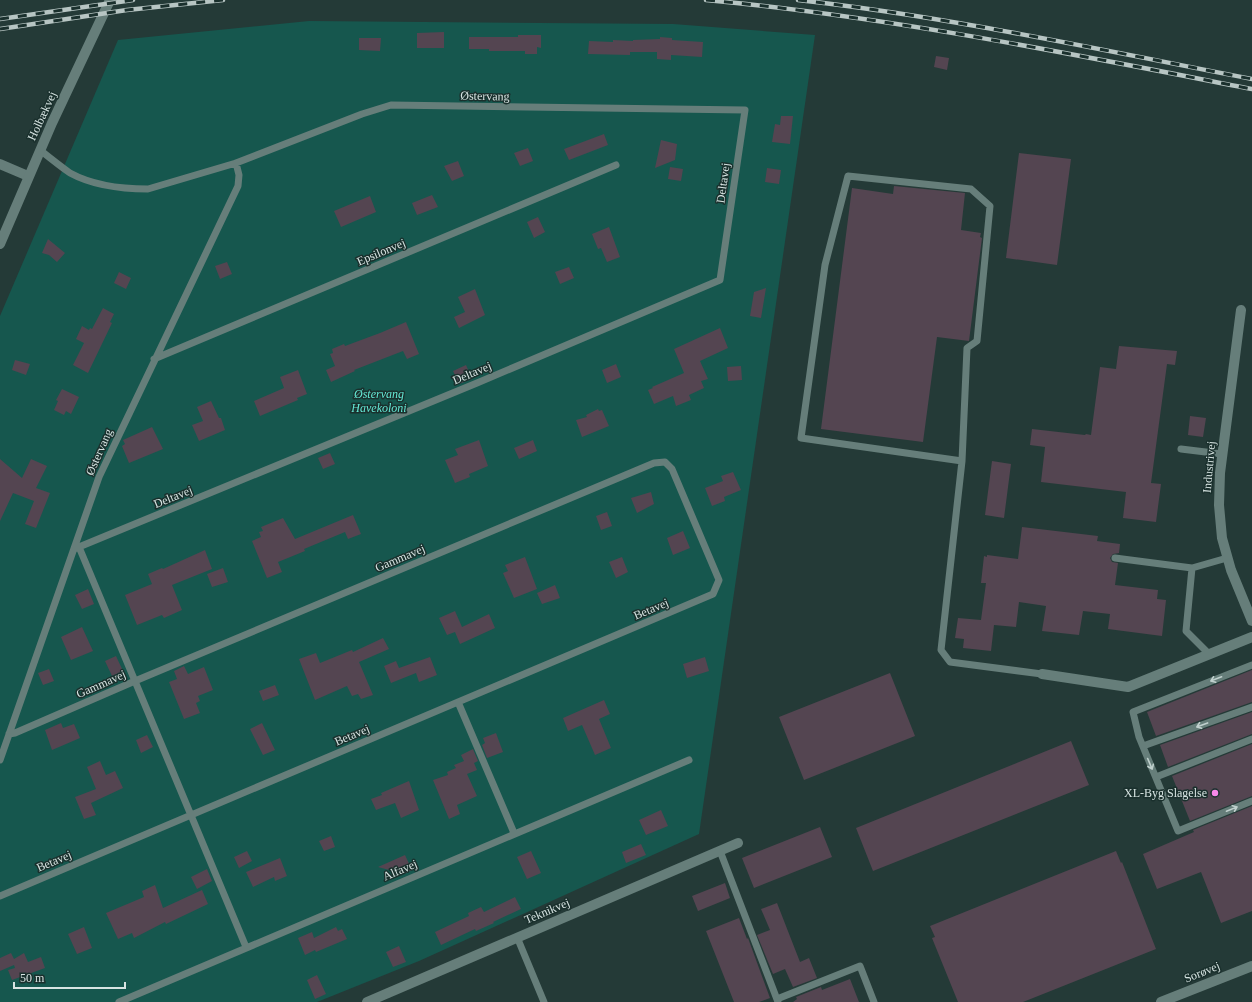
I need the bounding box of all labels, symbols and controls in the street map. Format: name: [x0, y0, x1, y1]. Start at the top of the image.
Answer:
street label: Holbækvej: [25, 89, 59, 143]
street label: Østervang: [460, 89, 510, 103]
street label: Deltavej: [713, 162, 733, 204]
street label: Epsilonvej: [355, 236, 407, 268]
street label: Deltavej: [451, 359, 493, 387]
park label: Østervang Havekoloni: [350, 387, 407, 415]
street label: Østervang: [83, 427, 115, 477]
street label: Industrivej: [1200, 440, 1218, 494]
street label: Deltavej: [152, 483, 194, 511]
street label: Gammavej: [373, 541, 427, 575]
street label: Betavej: [631, 595, 671, 623]
street label: Gammavej: [74, 667, 128, 701]
one-way arrow: [1210, 676, 1222, 684]
street label: Betavej: [332, 721, 372, 749]
one-way arrow: [1197, 721, 1209, 729]
one-way arrow: [1147, 757, 1155, 769]
place label: XL-Byg Slagelse: [1124, 786, 1207, 800]
marker: XL-Byg Slagelse: [1210, 788, 1220, 798]
one-way arrow: [1225, 805, 1237, 813]
street label: Betavej: [34, 847, 74, 875]
street label: Alfavej: [381, 857, 419, 883]
street label: Teknikvej: [522, 895, 572, 927]
street label: Sorøvej: [1182, 959, 1222, 985]
scale bar: [14, 964, 125, 990]
text: 50 m: [20, 971, 45, 985]

